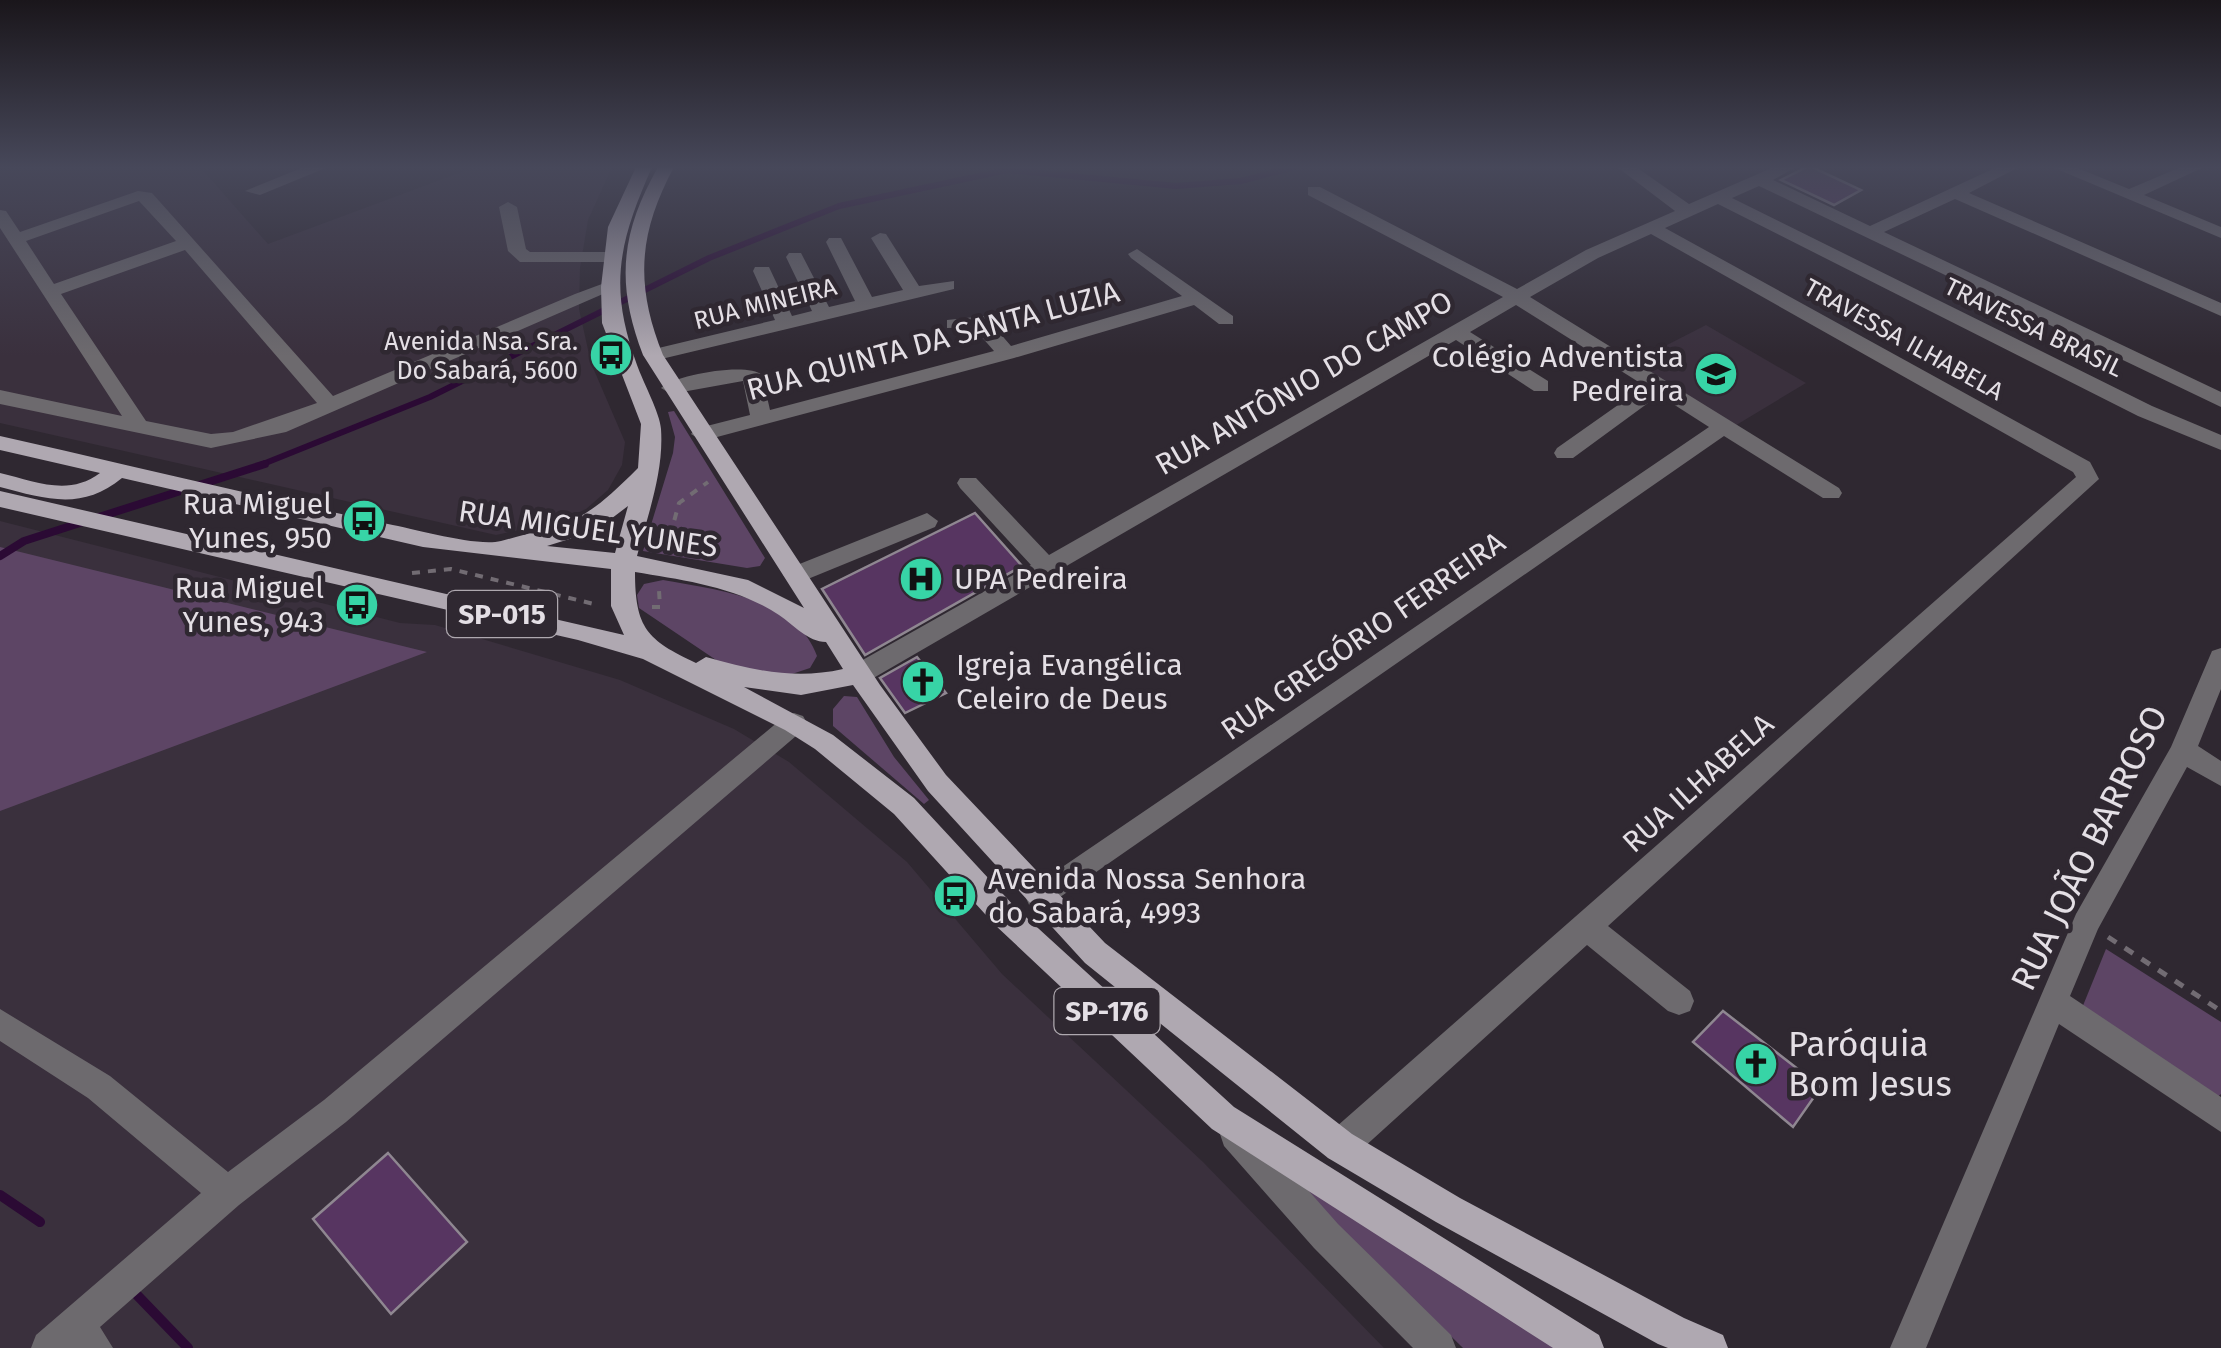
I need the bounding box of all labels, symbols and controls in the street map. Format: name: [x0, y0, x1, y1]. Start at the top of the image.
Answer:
street label: RUA MINEIRA: [691, 272, 840, 336]
street label: TRAVESSA BRASIL: [1939, 272, 2128, 384]
street label: TRAVESSA ILHABELA: [1799, 273, 2009, 407]
street label: RUA QUINTA DA SANTA LUZIA: [743, 274, 1124, 408]
street label: RUA ANTÔNIO DO CAMPO: [1149, 283, 1459, 483]
place label: Avenida Nsa. Sra. Do Sabará, 5600: [384, 327, 578, 386]
bus stop icon: Avenida Nsa. Sra. Do Sabará, 5600: [588, 332, 634, 378]
place label: Colégio Adventista Pedreira: [1432, 339, 1684, 409]
school or university icon: Colégio Adventista Pedreira: [1693, 351, 1739, 397]
place label: Rua Miguel Yunes, 950: [182, 486, 332, 556]
street label: RUA MIGUEL YUNES: [456, 493, 720, 565]
bus stop icon: Rua Miguel Yunes, 950: [341, 498, 387, 544]
street label: RUA GREGÓRIO FERREIRA: [1214, 524, 1512, 748]
hospital icon: UPA Pedreira: [898, 556, 944, 602]
place label: UPA Pedreira: [954, 561, 1128, 597]
place label: Rua Miguel Yunes, 943: [174, 570, 324, 640]
bus stop icon: Rua Miguel Yunes, 943: [334, 582, 380, 628]
road number: SP-015: [447, 591, 557, 637]
place label: Igreja Evangélica Celeiro de Deus: [956, 647, 1183, 717]
church icon: Igreja Evangélica Celeiro de Deus: [900, 659, 946, 705]
street label: RUA JOÃO BARROSO: [2002, 699, 2176, 997]
street label: RUA ILHABELA: [1615, 705, 1781, 860]
place label: Avenida Nossa Senhora do Sabará, 4993: [988, 861, 1306, 931]
bus stop icon: Avenida Nossa Senhora do Sabará, 4993: [932, 873, 978, 919]
road number: SP-176: [1054, 988, 1160, 1034]
place label: Paróquia Bom Jesus: [1788, 1023, 1952, 1105]
church icon: Paróquia Bom Jesus: [1733, 1041, 1779, 1087]

